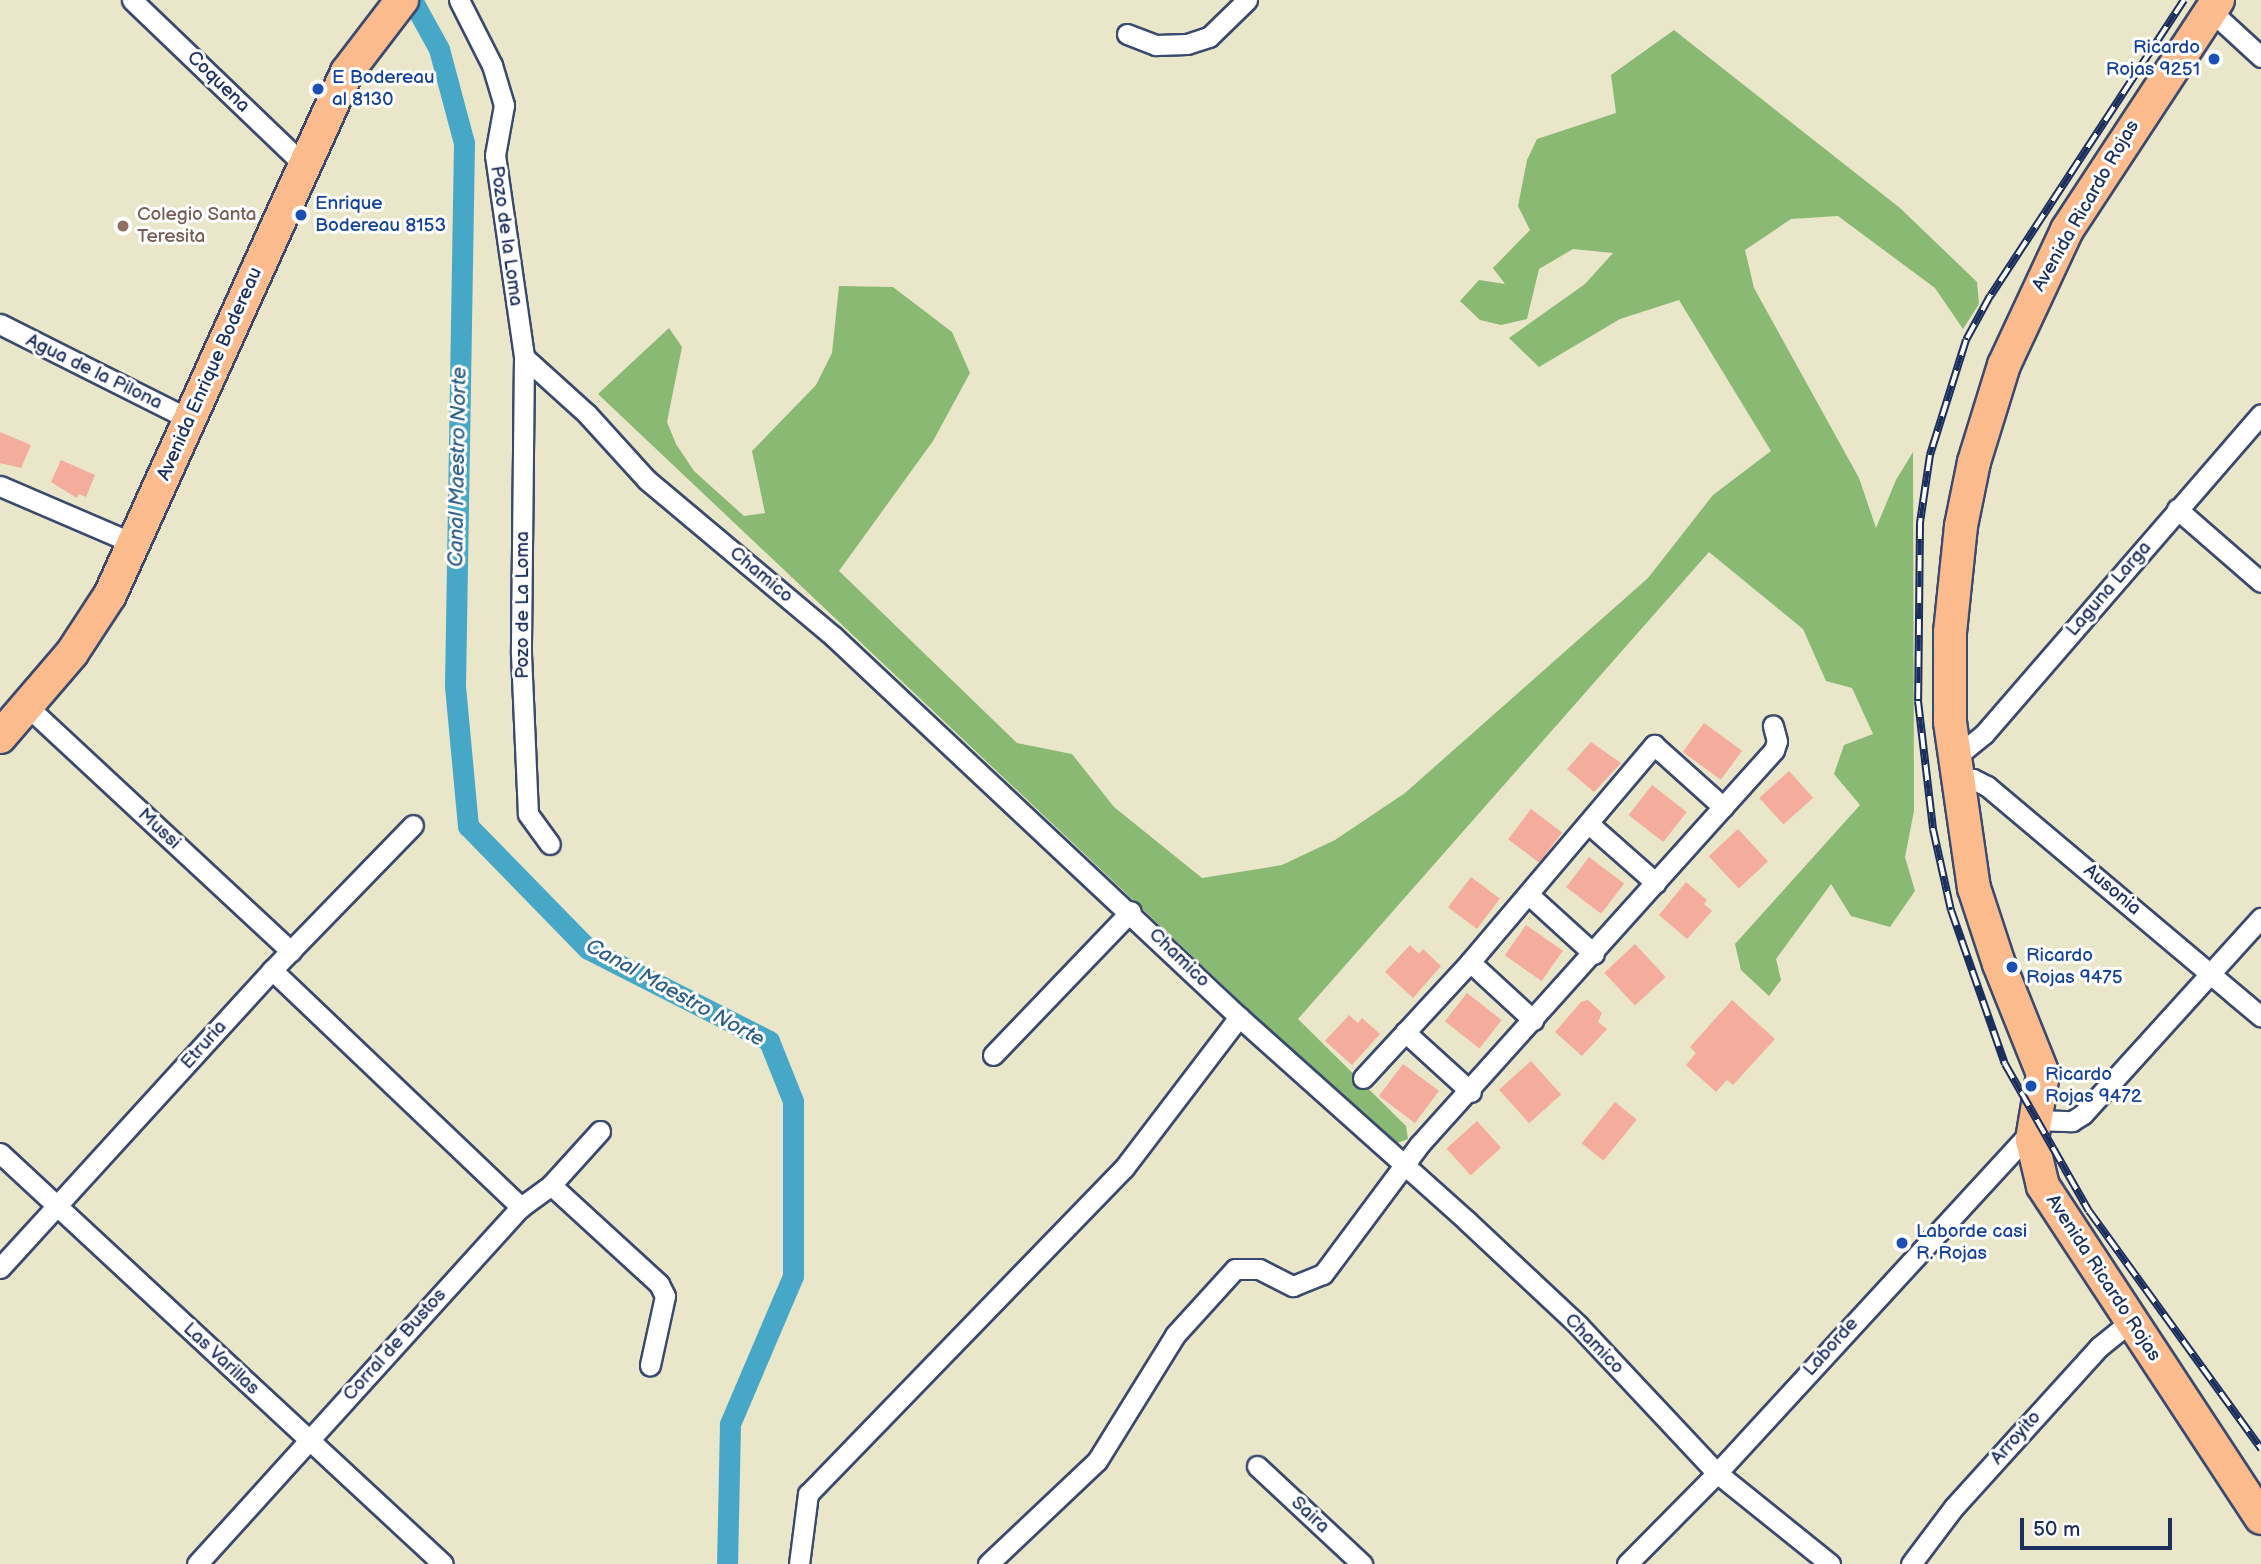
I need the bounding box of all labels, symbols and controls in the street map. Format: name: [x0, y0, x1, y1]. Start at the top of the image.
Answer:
place label: Ricardo Rojas 9251: [2106, 37, 2200, 81]
street label: Coquena: [182, 46, 254, 118]
marker: Ricardo Rojas 9251: [2206, 51, 2222, 67]
place label: E Bodereau al 8130: [332, 67, 435, 111]
marker: E Bodereau al 8130: [310, 81, 326, 97]
street label: Avenida Ricardo Rojas: [2028, 116, 2144, 296]
street label: Pozo de la Loma: [485, 164, 527, 308]
place label: Enrique Bodereau 8153: [315, 193, 446, 237]
place label: Colegio Santa Teresita: [137, 204, 257, 248]
marker: Enrique Bodereau 8153: [293, 207, 309, 223]
marker: Colegio Santa Teresita: [115, 218, 131, 234]
street label: Avenida Enrique Bodereau: [153, 264, 267, 484]
street label: Agua de la Pilona: [22, 329, 166, 415]
water label: Canal Maestro Norte: [444, 367, 472, 567]
street label: Pozo de La Loma: [512, 531, 534, 679]
street label: Laguna Larga: [2061, 537, 2157, 641]
street label: Chamico: [725, 542, 797, 608]
street label: Mussi: [133, 804, 185, 854]
street label: Ausonia: [2079, 859, 2145, 921]
street label: Chamico: [1144, 923, 1214, 993]
water label: Canal Maestro Norte: [581, 933, 769, 1053]
place label: Ricardo Rojas 9475: [2026, 945, 2123, 989]
marker: Ricardo Rojas 9475: [2004, 959, 2020, 975]
street label: Etruria: [176, 1016, 232, 1074]
place label: Ricardo Rojas 9472: [2045, 1064, 2142, 1108]
marker: Ricardo Rojas 9472: [2023, 1078, 2039, 1094]
street label: Avenida Ricardo Rojas: [2041, 1190, 2165, 1366]
place label: Laborde casi R. Rojas: [1916, 1221, 2027, 1265]
marker: Laborde casi R. Rojas: [1894, 1235, 1910, 1251]
street label: Corral de Bustos: [339, 1284, 451, 1406]
street label: Chamico: [1559, 1309, 1629, 1379]
street label: Laborde: [1799, 1313, 1863, 1381]
street label: Las Varillas: [178, 1318, 264, 1400]
street label: Arroyito: [1986, 1406, 2046, 1470]
street label: Saira: [1286, 1492, 1334, 1538]
scale bar: [2023, 1504, 2175, 1548]
text: 50 m: [2033, 1517, 2080, 1542]

